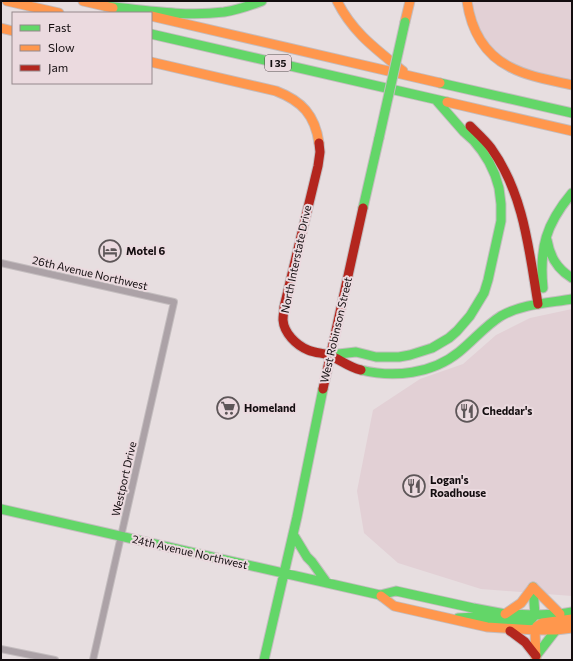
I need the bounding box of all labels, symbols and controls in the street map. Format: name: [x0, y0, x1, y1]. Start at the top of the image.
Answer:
legend: [12, 12, 152, 84]
text: Fast: [48, 20, 71, 34]
text: Slow: [48, 40, 75, 54]
road number: I 35: [265, 55, 291, 71]
text: Jam: [48, 60, 68, 75]
street label: North Interstate Drive: [278, 203, 313, 314]
hotel icon: Motel 6: [97, 238, 123, 264]
place label: Motel 6: [126, 244, 166, 257]
street label: 26th Avenue Northwest: [31, 253, 150, 292]
street label: West Robinson Street: [317, 275, 354, 384]
supermarket icon: Homeland: [215, 395, 241, 421]
restaurant icon: Cheddar's: [454, 398, 480, 424]
place label: Homeland: [244, 401, 296, 414]
place label: Cheddar's: [482, 404, 533, 417]
street label: Westport Drive: [109, 440, 138, 518]
restaurant icon: Logan's Roadhouse: [401, 473, 427, 499]
place label: Logan's Roadhouse: [430, 473, 486, 499]
street label: 24th Avenue Northwest: [131, 532, 250, 571]

